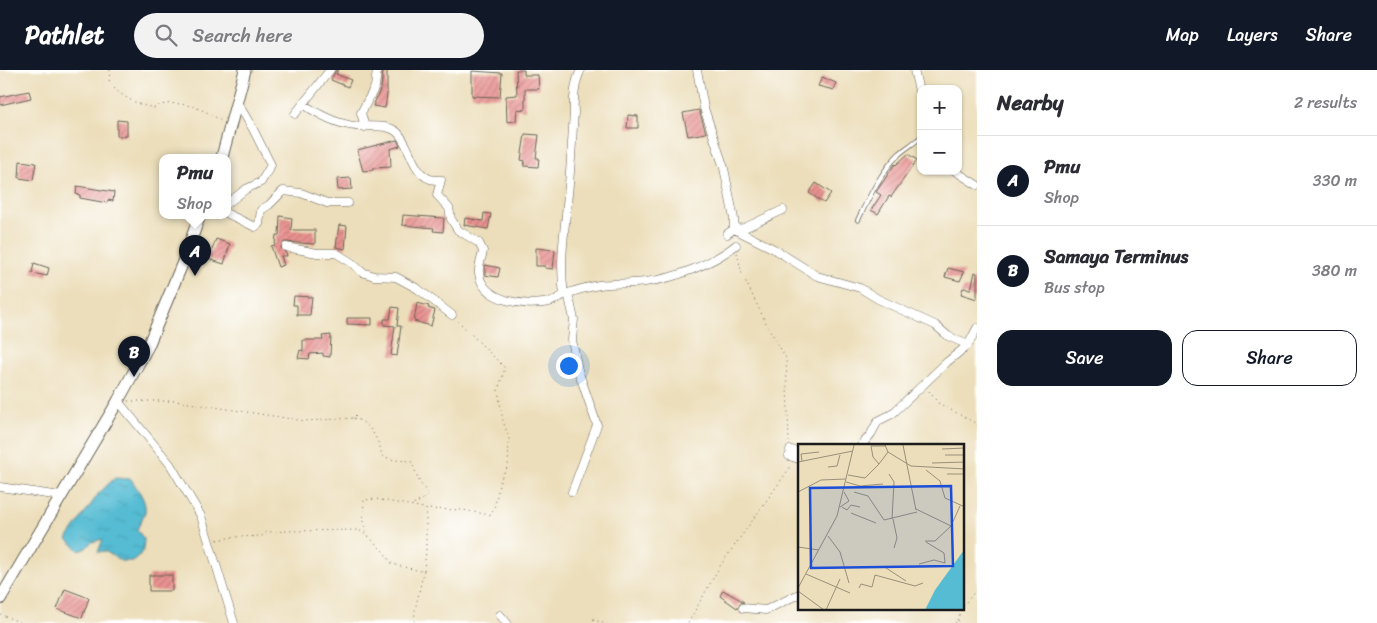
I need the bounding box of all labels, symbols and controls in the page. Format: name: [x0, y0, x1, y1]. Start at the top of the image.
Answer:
search box: [134, 13, 484, 58]
text: Pathlet: [25, 14, 104, 56]
text: Search here: [192, 19, 292, 52]
text: Map: [1166, 19, 1199, 51]
text: Layers: [1227, 19, 1278, 51]
text: Share: [1306, 19, 1352, 51]
icon: search: [152, 21, 180, 49]
text: Nearby: [997, 84, 1063, 122]
map controls: [917, 85, 962, 175]
button: +: [917, 85, 962, 130]
text: 2 results: [1294, 88, 1357, 117]
button: −: [917, 130, 962, 175]
text: Pmu: [1044, 150, 1080, 183]
popup: [159, 154, 231, 219]
text: Pmu: [177, 156, 213, 189]
text: A: [1008, 166, 1018, 195]
text: 330 m: [1313, 166, 1357, 195]
text: Shop: [1044, 183, 1079, 212]
text: Shop: [177, 189, 212, 218]
pin: A: [179, 235, 211, 276]
text: Samaya Terminus: [1044, 240, 1188, 273]
text: B: [1008, 256, 1018, 285]
text: 380 m: [1312, 256, 1357, 285]
text: Bus stop: [1044, 273, 1105, 302]
button: Save: [997, 330, 1172, 386]
button: Share: [1182, 330, 1357, 386]
pin: B: [118, 336, 150, 377]
your location: [556, 353, 582, 379]
inset map: [798, 444, 964, 610]

